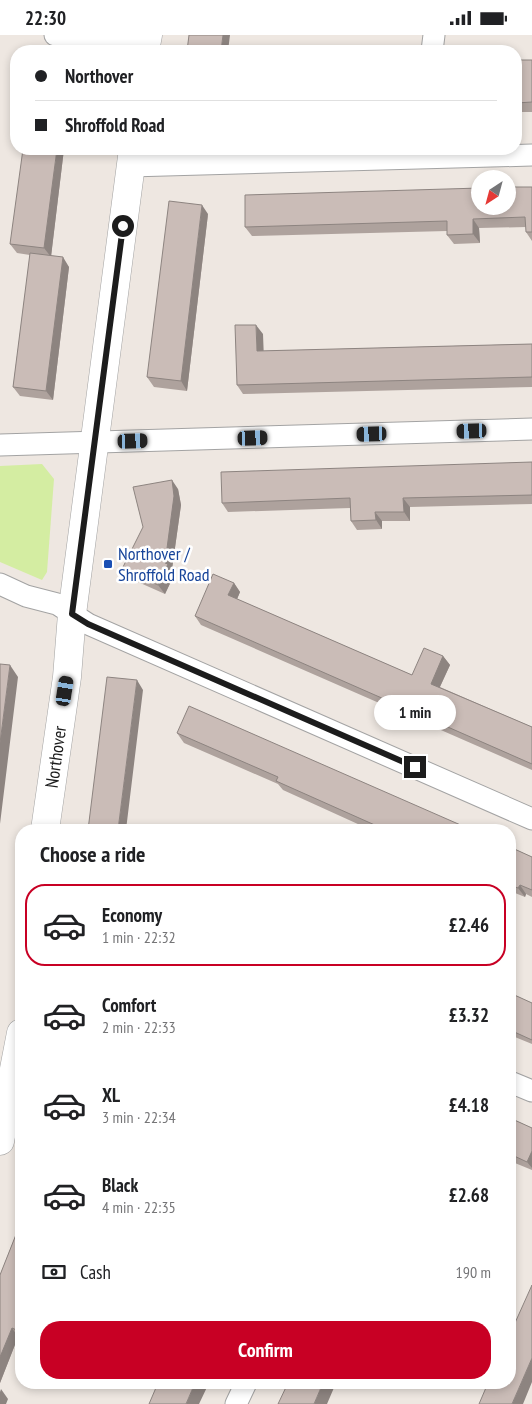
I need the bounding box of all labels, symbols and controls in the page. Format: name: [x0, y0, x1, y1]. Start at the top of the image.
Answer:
text: 22:30: [25, 6, 66, 30]
text: Northover: [65, 64, 133, 88]
text: Shroffold Road: [65, 113, 165, 137]
north arrow: [471, 170, 516, 215]
map controls: [471, 170, 516, 215]
route start: [112, 215, 134, 237]
car: [456, 423, 487, 439]
car: [356, 426, 387, 442]
car: [237, 430, 268, 446]
car: [117, 433, 148, 449]
place label: Northover / Shroffold Road: [118, 542, 210, 586]
marker: Northover / Shroffold Road: [102, 558, 114, 570]
car: [55, 675, 74, 707]
callout: 1 min: [374, 695, 456, 729]
text: 1 min: [399, 702, 431, 722]
street label: Northover: [40, 724, 71, 790]
route end: [404, 756, 426, 778]
text: Choose a ride: [40, 840, 145, 868]
icon: car: [42, 903, 87, 948]
text: Economy: [102, 903, 162, 927]
text: £2.46: [449, 913, 489, 937]
text: 1 min · 22:32: [102, 927, 176, 947]
icon: car: [42, 993, 87, 1038]
text: Comfort: [102, 993, 156, 1017]
text: £3.32: [449, 1003, 489, 1027]
text: 2 min · 22:33: [102, 1017, 176, 1037]
icon: car: [42, 1083, 87, 1128]
text: XL: [102, 1083, 120, 1107]
text: £4.18: [449, 1093, 489, 1117]
text: 3 min · 22:34: [102, 1107, 176, 1127]
icon: car: [42, 1173, 87, 1218]
text: Black: [102, 1173, 138, 1197]
text: £2.68: [449, 1183, 489, 1207]
text: 4 min · 22:35: [102, 1197, 176, 1217]
icon: cash: [40, 1258, 68, 1286]
text: Cash: [80, 1260, 111, 1284]
text: 190 m: [456, 1262, 491, 1282]
button: Confirm: [40, 1321, 491, 1379]

